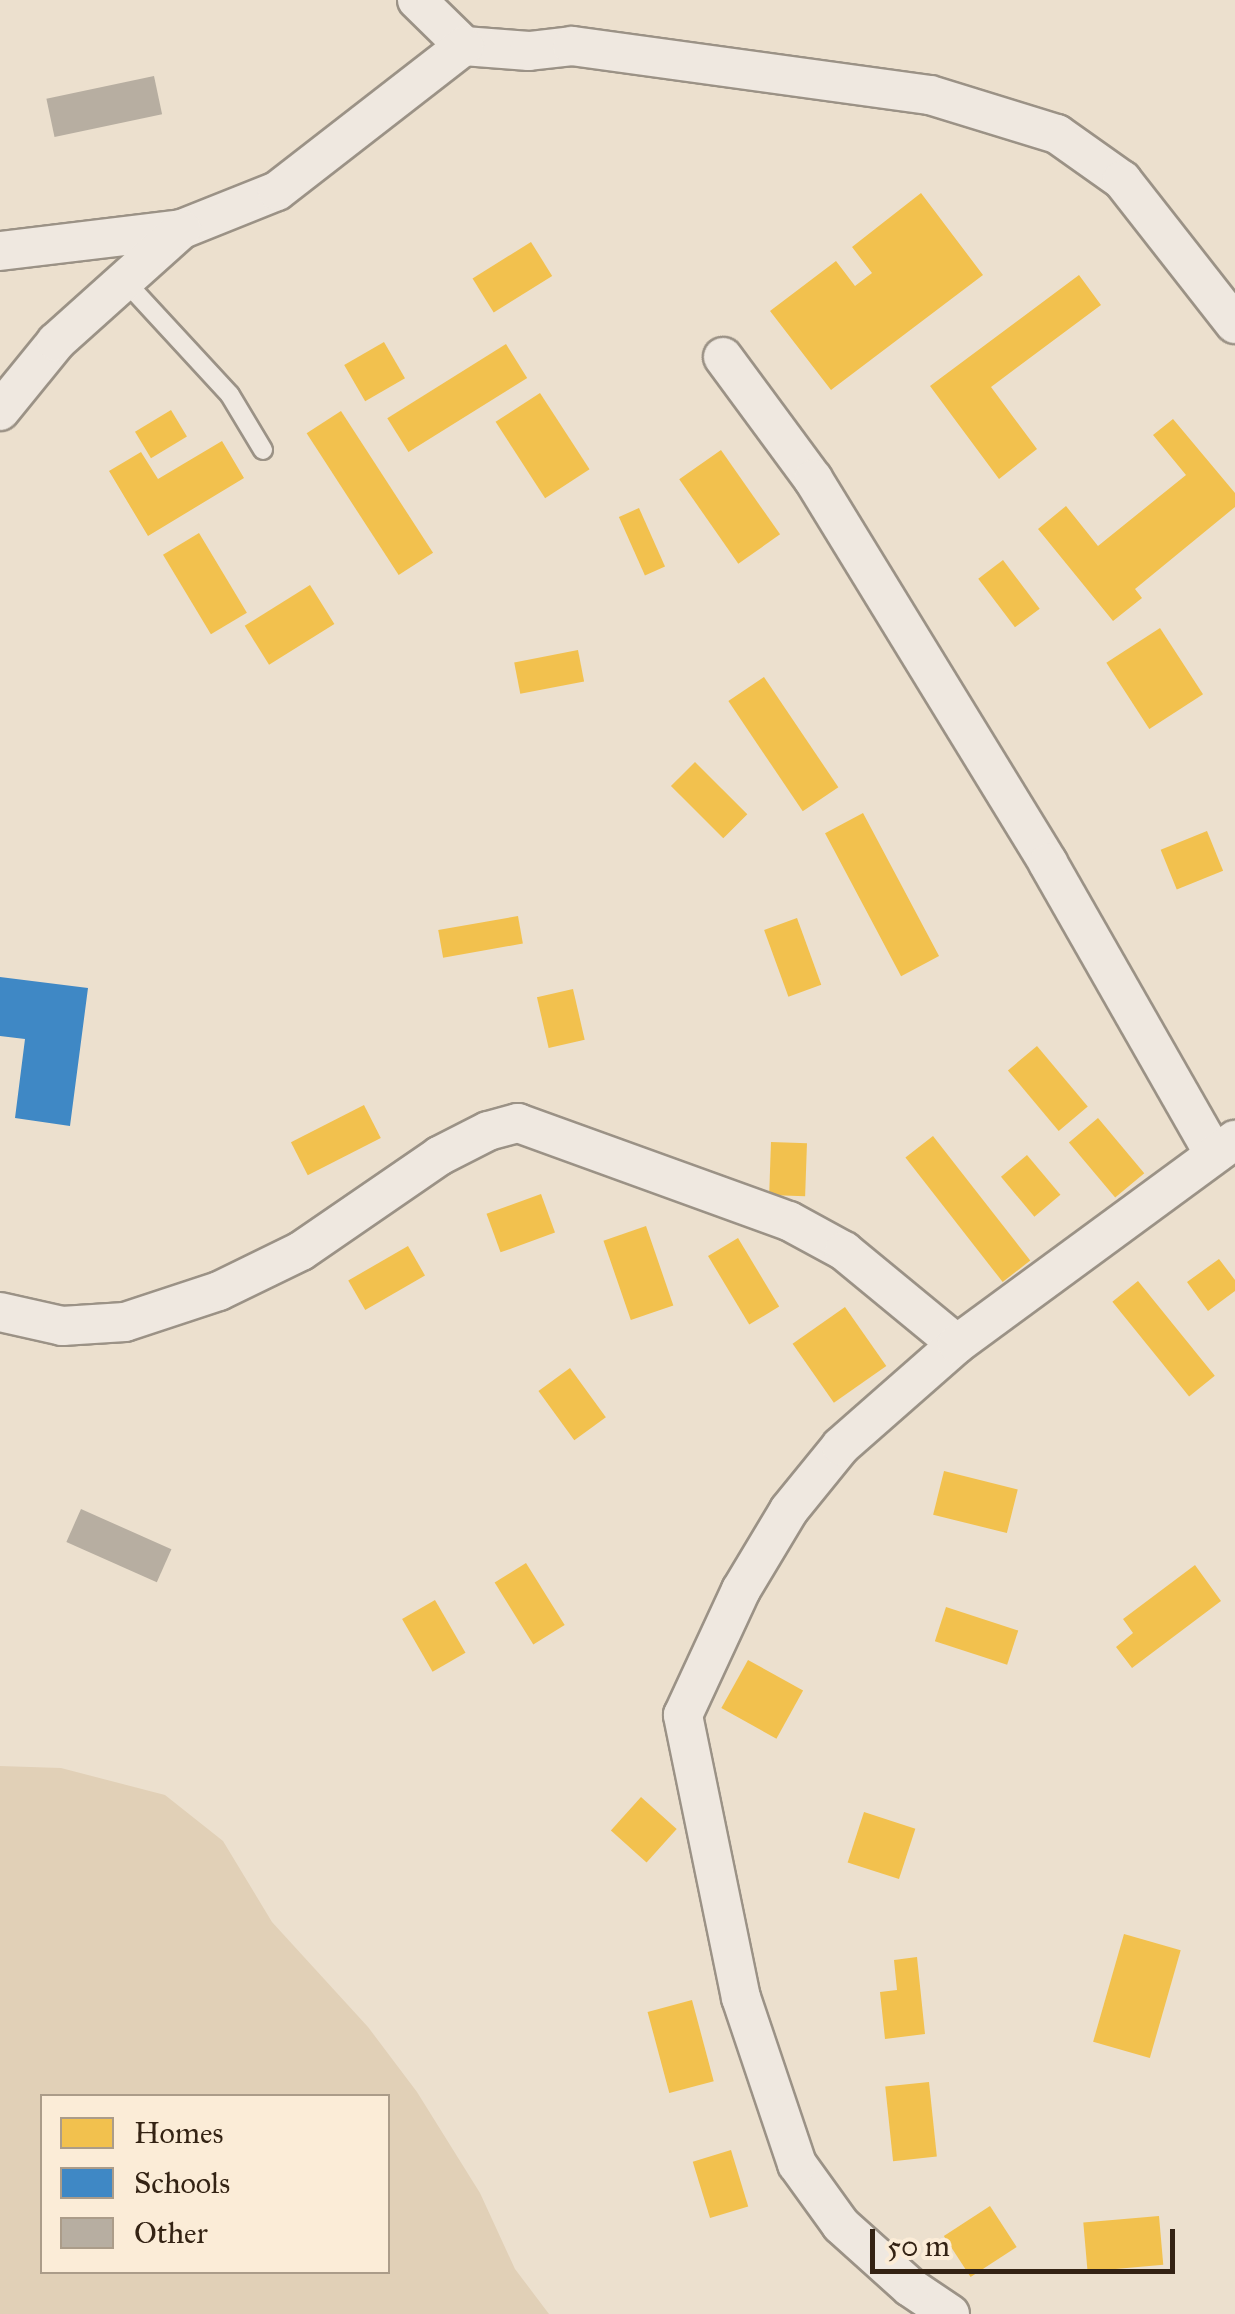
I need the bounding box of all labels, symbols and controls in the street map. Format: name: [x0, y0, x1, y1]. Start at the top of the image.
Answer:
legend: [40, 2094, 390, 2274]
text: Homes: [134, 2115, 223, 2151]
text: Schools: [134, 2165, 230, 2201]
scale bar: [875, 2209, 1180, 2271]
text: Other: [134, 2215, 208, 2251]
text: 50 m: [887, 2228, 950, 2264]

